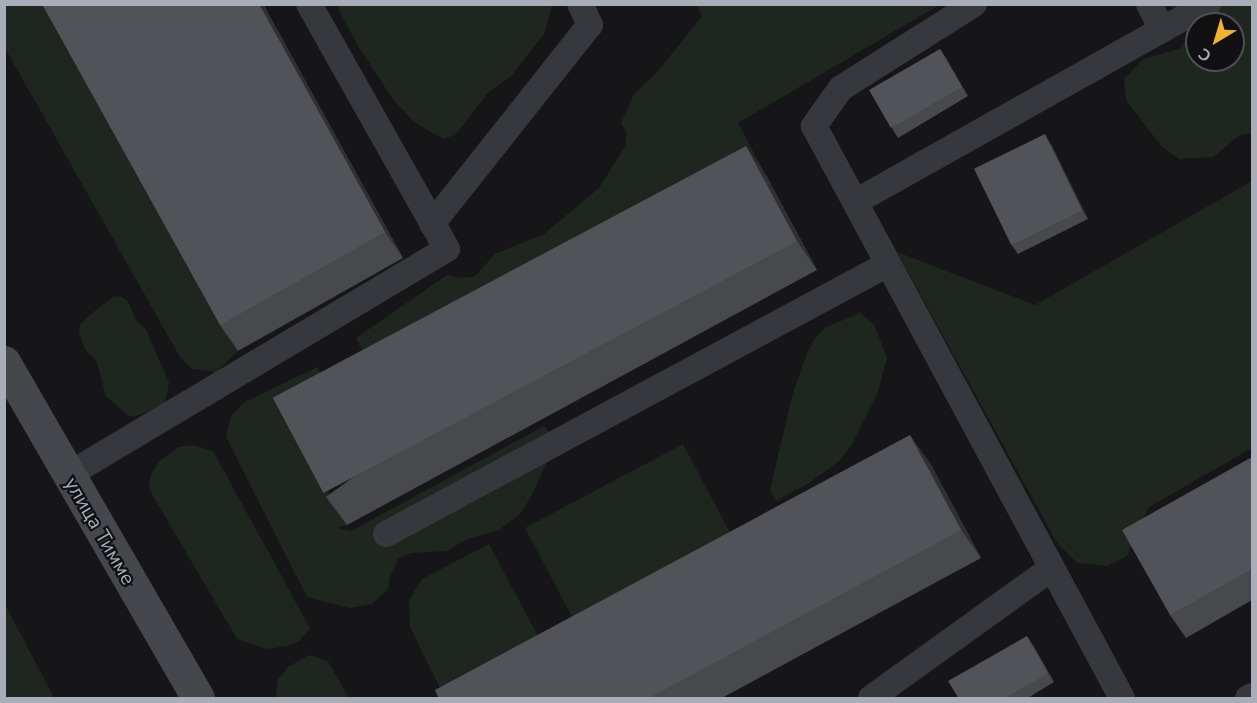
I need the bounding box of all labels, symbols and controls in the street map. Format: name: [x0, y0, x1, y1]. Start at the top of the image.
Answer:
north arrow: [1185, 12, 1245, 72]
text: С: [1194, 43, 1216, 67]
street label: улица Тимме: [60, 473, 140, 589]

